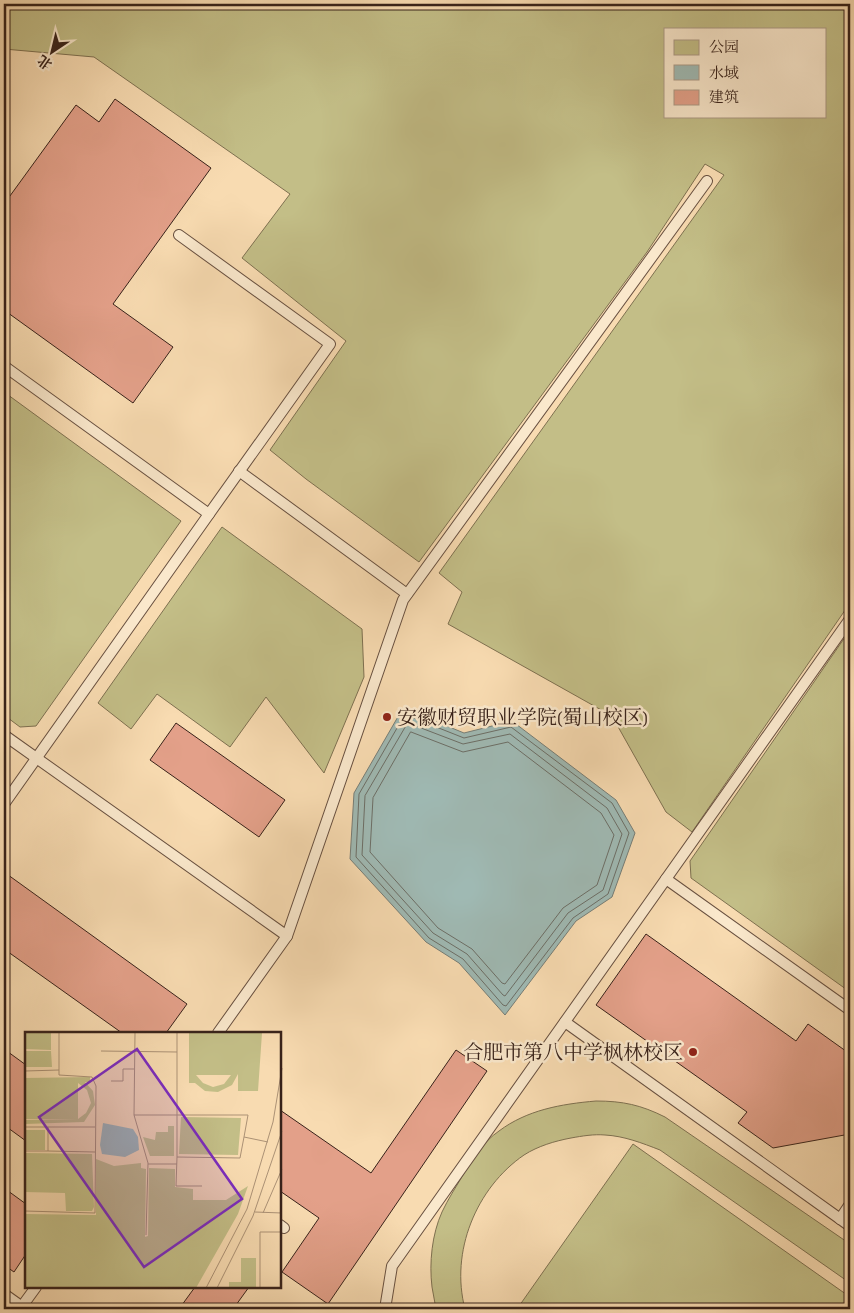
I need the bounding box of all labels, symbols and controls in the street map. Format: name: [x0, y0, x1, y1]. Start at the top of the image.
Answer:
north arrow: [28, 28, 78, 78]
legend: [664, 28, 826, 118]
text: 公园: [709, 37, 739, 57]
text: 北: [34, 50, 56, 74]
text: 水域: [709, 63, 739, 83]
text: 建筑: [709, 87, 739, 107]
place label: 安徽财贸职业学院(蜀山校区): [397, 704, 648, 731]
marker: 安徽财贸职业学院(蜀山校区): [381, 711, 393, 723]
inset map: [25, 1032, 281, 1288]
place label: 合肥市第八中学枫林校区: [463, 1039, 683, 1066]
marker: 合肥市第八中学枫林校区: [687, 1046, 699, 1058]

